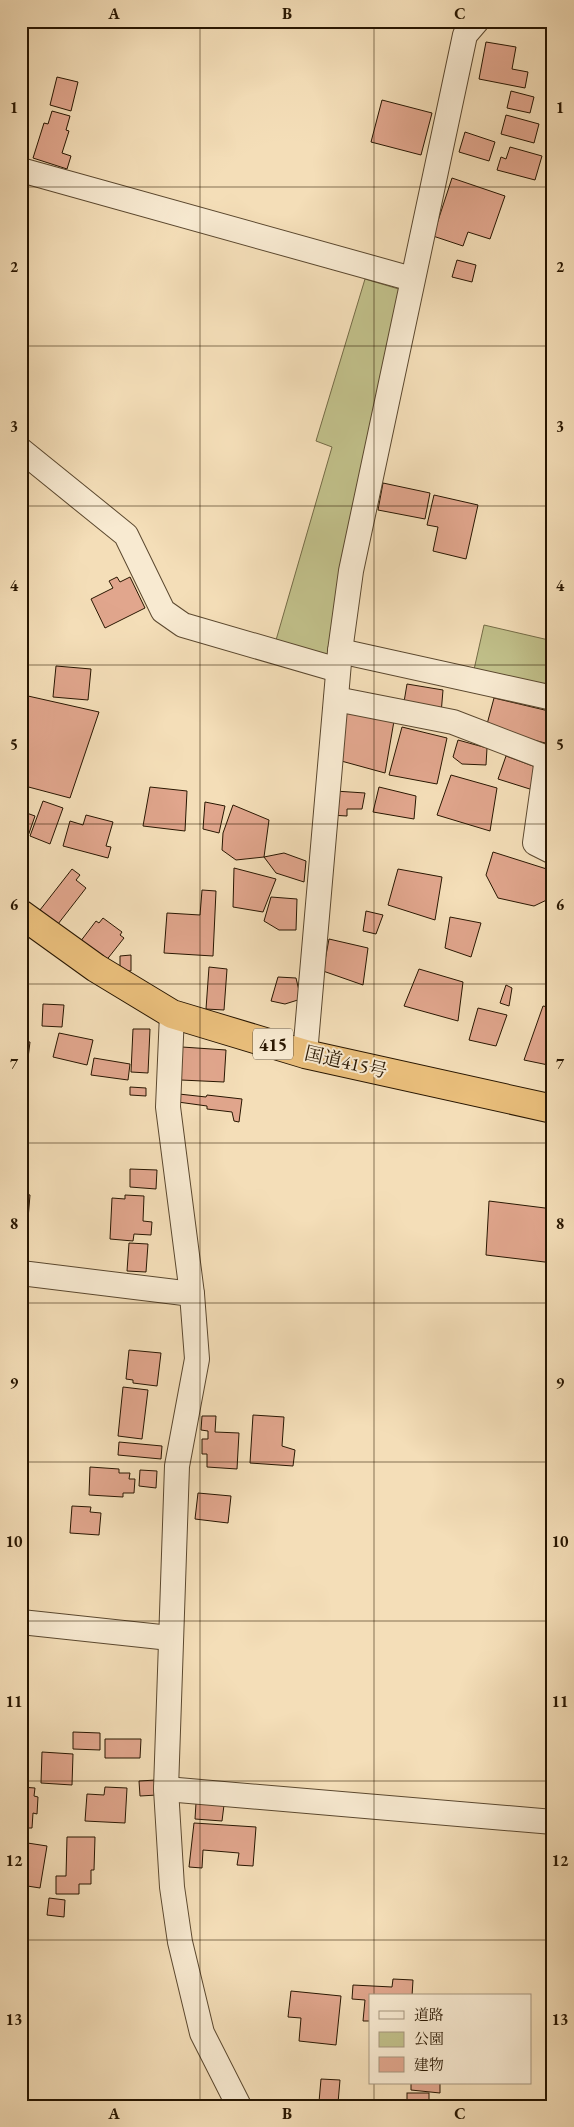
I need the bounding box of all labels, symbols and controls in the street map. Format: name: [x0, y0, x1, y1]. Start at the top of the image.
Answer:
text: A: [107, 3, 120, 24]
text: B: [282, 3, 292, 24]
text: C: [454, 3, 466, 24]
text: 1: [10, 97, 18, 118]
text: 1: [556, 97, 564, 118]
text: 2: [10, 256, 19, 277]
text: 2: [556, 256, 565, 277]
text: 3: [10, 416, 18, 437]
text: 3: [556, 416, 564, 437]
text: 4: [10, 575, 19, 596]
text: 4: [556, 575, 565, 596]
text: 5: [10, 734, 18, 755]
text: 5: [556, 734, 564, 755]
text: 6: [10, 894, 19, 915]
text: 6: [556, 894, 565, 915]
road number: 415: [253, 1028, 293, 1060]
street label: 国道415号: [302, 1040, 390, 1084]
text: 7: [10, 1053, 19, 1074]
text: 7: [556, 1053, 565, 1074]
text: 8: [10, 1213, 18, 1234]
text: 8: [556, 1213, 564, 1234]
text: 9: [10, 1372, 19, 1393]
text: 9: [556, 1372, 565, 1393]
text: 10: [6, 1531, 23, 1552]
text: 10: [552, 1531, 569, 1552]
text: 11: [6, 1691, 22, 1712]
text: 11: [552, 1691, 568, 1712]
text: 12: [6, 1850, 23, 1871]
text: 12: [552, 1850, 569, 1871]
legend: [369, 1994, 532, 2084]
text: 道路: [414, 2005, 444, 2024]
text: 13: [6, 2009, 22, 2030]
text: 13: [552, 2009, 568, 2030]
text: 公園: [414, 2029, 444, 2048]
text: 建物: [414, 2055, 444, 2074]
text: A: [107, 2103, 120, 2124]
text: B: [282, 2103, 292, 2124]
text: C: [454, 2103, 466, 2124]

